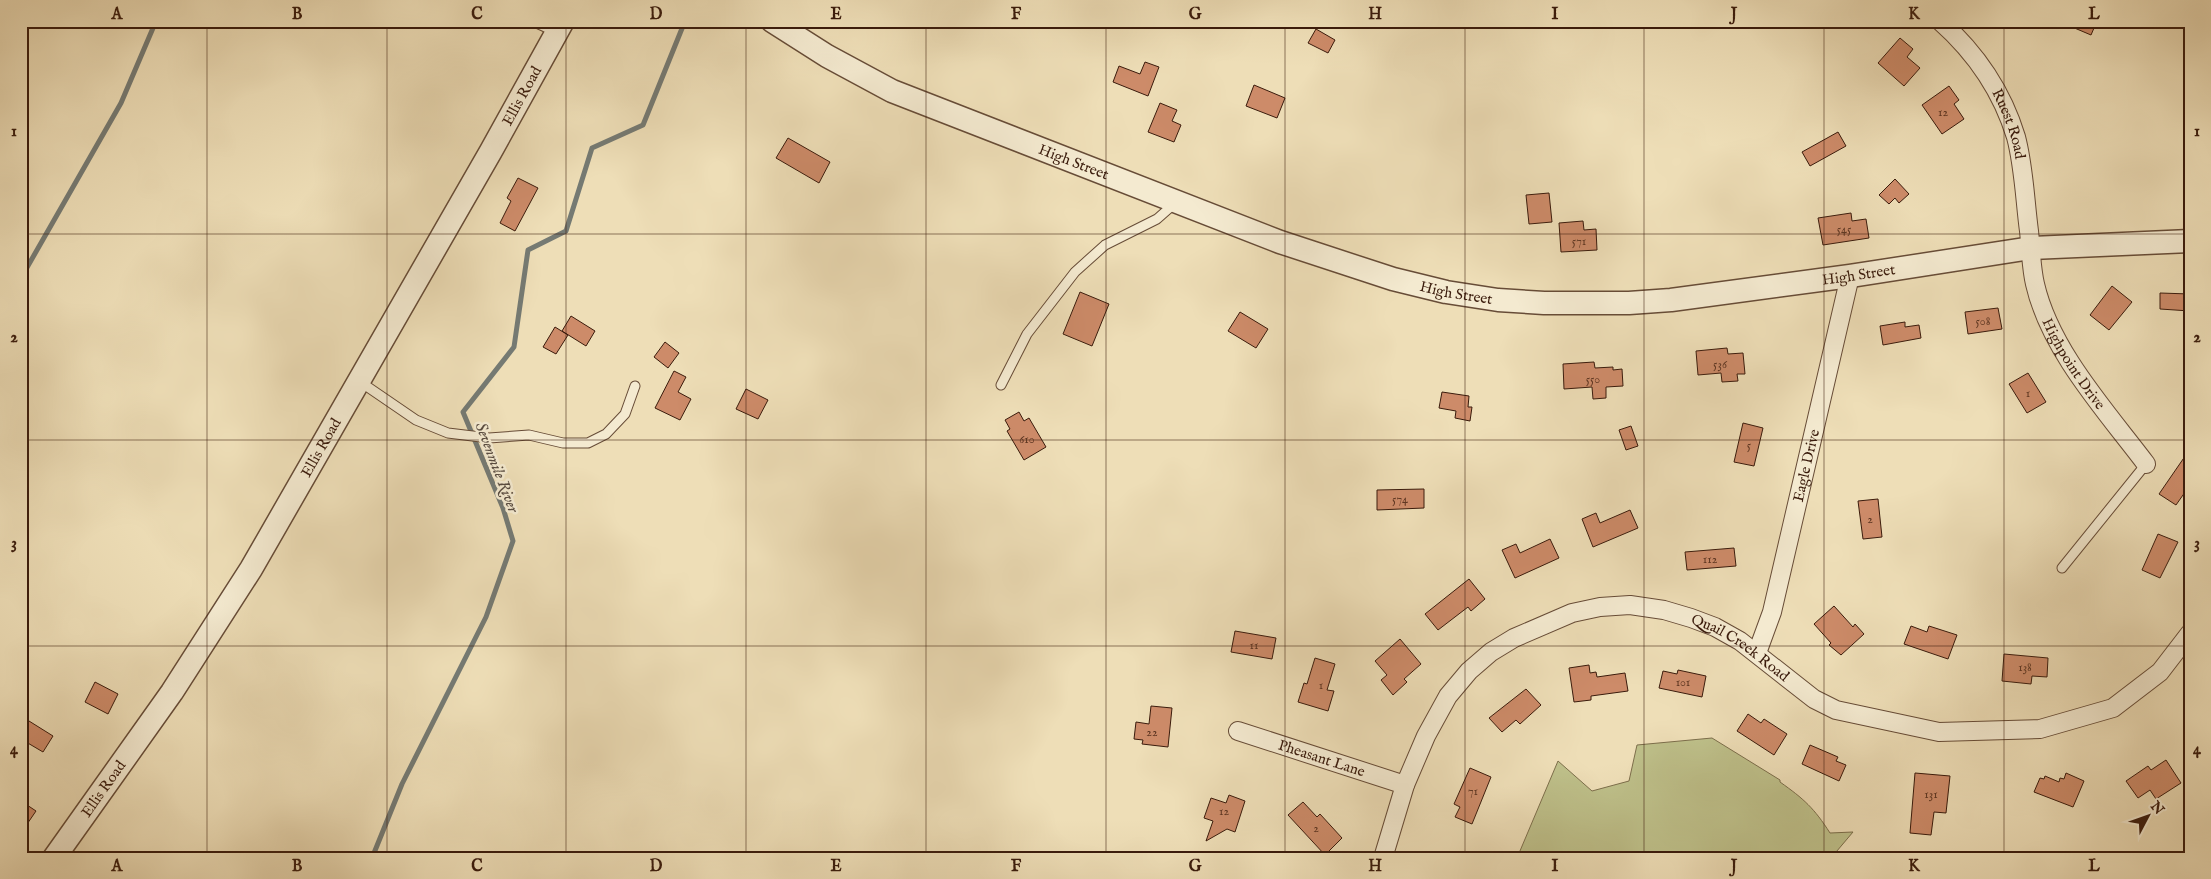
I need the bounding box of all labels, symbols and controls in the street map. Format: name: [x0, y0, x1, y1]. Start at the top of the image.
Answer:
text: A: [111, 5, 124, 25]
text: B: [292, 5, 303, 25]
text: C: [471, 5, 483, 25]
text: D: [650, 5, 663, 25]
text: E: [830, 5, 842, 25]
text: F: [1011, 5, 1022, 25]
text: G: [1189, 5, 1202, 25]
text: H: [1368, 5, 1382, 25]
text: I: [1552, 5, 1559, 25]
text: J: [1729, 5, 1738, 25]
text: K: [1908, 5, 1921, 25]
text: L: [2088, 5, 2100, 25]
street label: Ellis Road: [498, 62, 547, 129]
street label: Ruest Road: [1987, 86, 2030, 162]
house number: 12: [1938, 105, 1948, 120]
text: 1: [11, 122, 17, 142]
text: 1: [2194, 122, 2200, 142]
street label: High Street: [1036, 140, 1111, 184]
house number: 545: [1837, 222, 1852, 237]
house number: 571: [1572, 234, 1586, 249]
street label: High Street: [1821, 260, 1897, 290]
street label: High Street: [1418, 277, 1494, 309]
house number: 508: [1976, 314, 1991, 329]
street label: Highpoint Drive: [2038, 315, 2109, 414]
text: 2: [10, 328, 18, 348]
text: 2: [2193, 328, 2201, 348]
house number: 536: [1713, 357, 1728, 372]
house number: 550: [1586, 372, 1600, 387]
house number: 1: [2026, 386, 2030, 401]
street label: Ellis Road: [297, 414, 346, 481]
water label: Sevenmile River: [470, 420, 523, 517]
street label: Eagle Drive: [1789, 427, 1824, 504]
house number: 610: [1019, 432, 1035, 447]
house number: 5: [1747, 438, 1752, 453]
house number: 574: [1392, 492, 1408, 507]
house number: 2: [1867, 512, 1873, 527]
text: 3: [11, 534, 17, 554]
text: 3: [2194, 534, 2200, 554]
house number: 112: [1703, 552, 1718, 567]
street label: Quail Creek Road: [1689, 610, 1794, 687]
house number: 11: [1250, 638, 1258, 653]
house number: 138: [2018, 660, 2032, 675]
house number: 101: [1676, 675, 1690, 690]
house number: 1: [1319, 678, 1323, 693]
house number: 22: [1146, 725, 1158, 740]
street label: Pheasant Lane: [1276, 736, 1368, 781]
text: 4: [10, 740, 19, 760]
text: 4: [2193, 740, 2202, 760]
street label: Ellis Road: [77, 756, 131, 821]
house number: 71: [1468, 784, 1478, 799]
house number: 131: [1924, 787, 1938, 802]
north arrow: [2124, 792, 2174, 842]
text: N: [2146, 797, 2168, 819]
house number: 12: [1219, 804, 1229, 819]
house number: 2: [1313, 821, 1319, 836]
text: A: [111, 857, 124, 877]
text: B: [292, 857, 303, 877]
text: C: [471, 857, 483, 877]
text: D: [650, 857, 663, 877]
text: E: [830, 857, 842, 877]
text: F: [1011, 857, 1022, 877]
text: G: [1189, 857, 1202, 877]
text: H: [1368, 857, 1382, 877]
text: I: [1552, 857, 1559, 877]
text: J: [1729, 857, 1738, 877]
text: K: [1908, 857, 1921, 877]
text: L: [2088, 857, 2100, 877]

